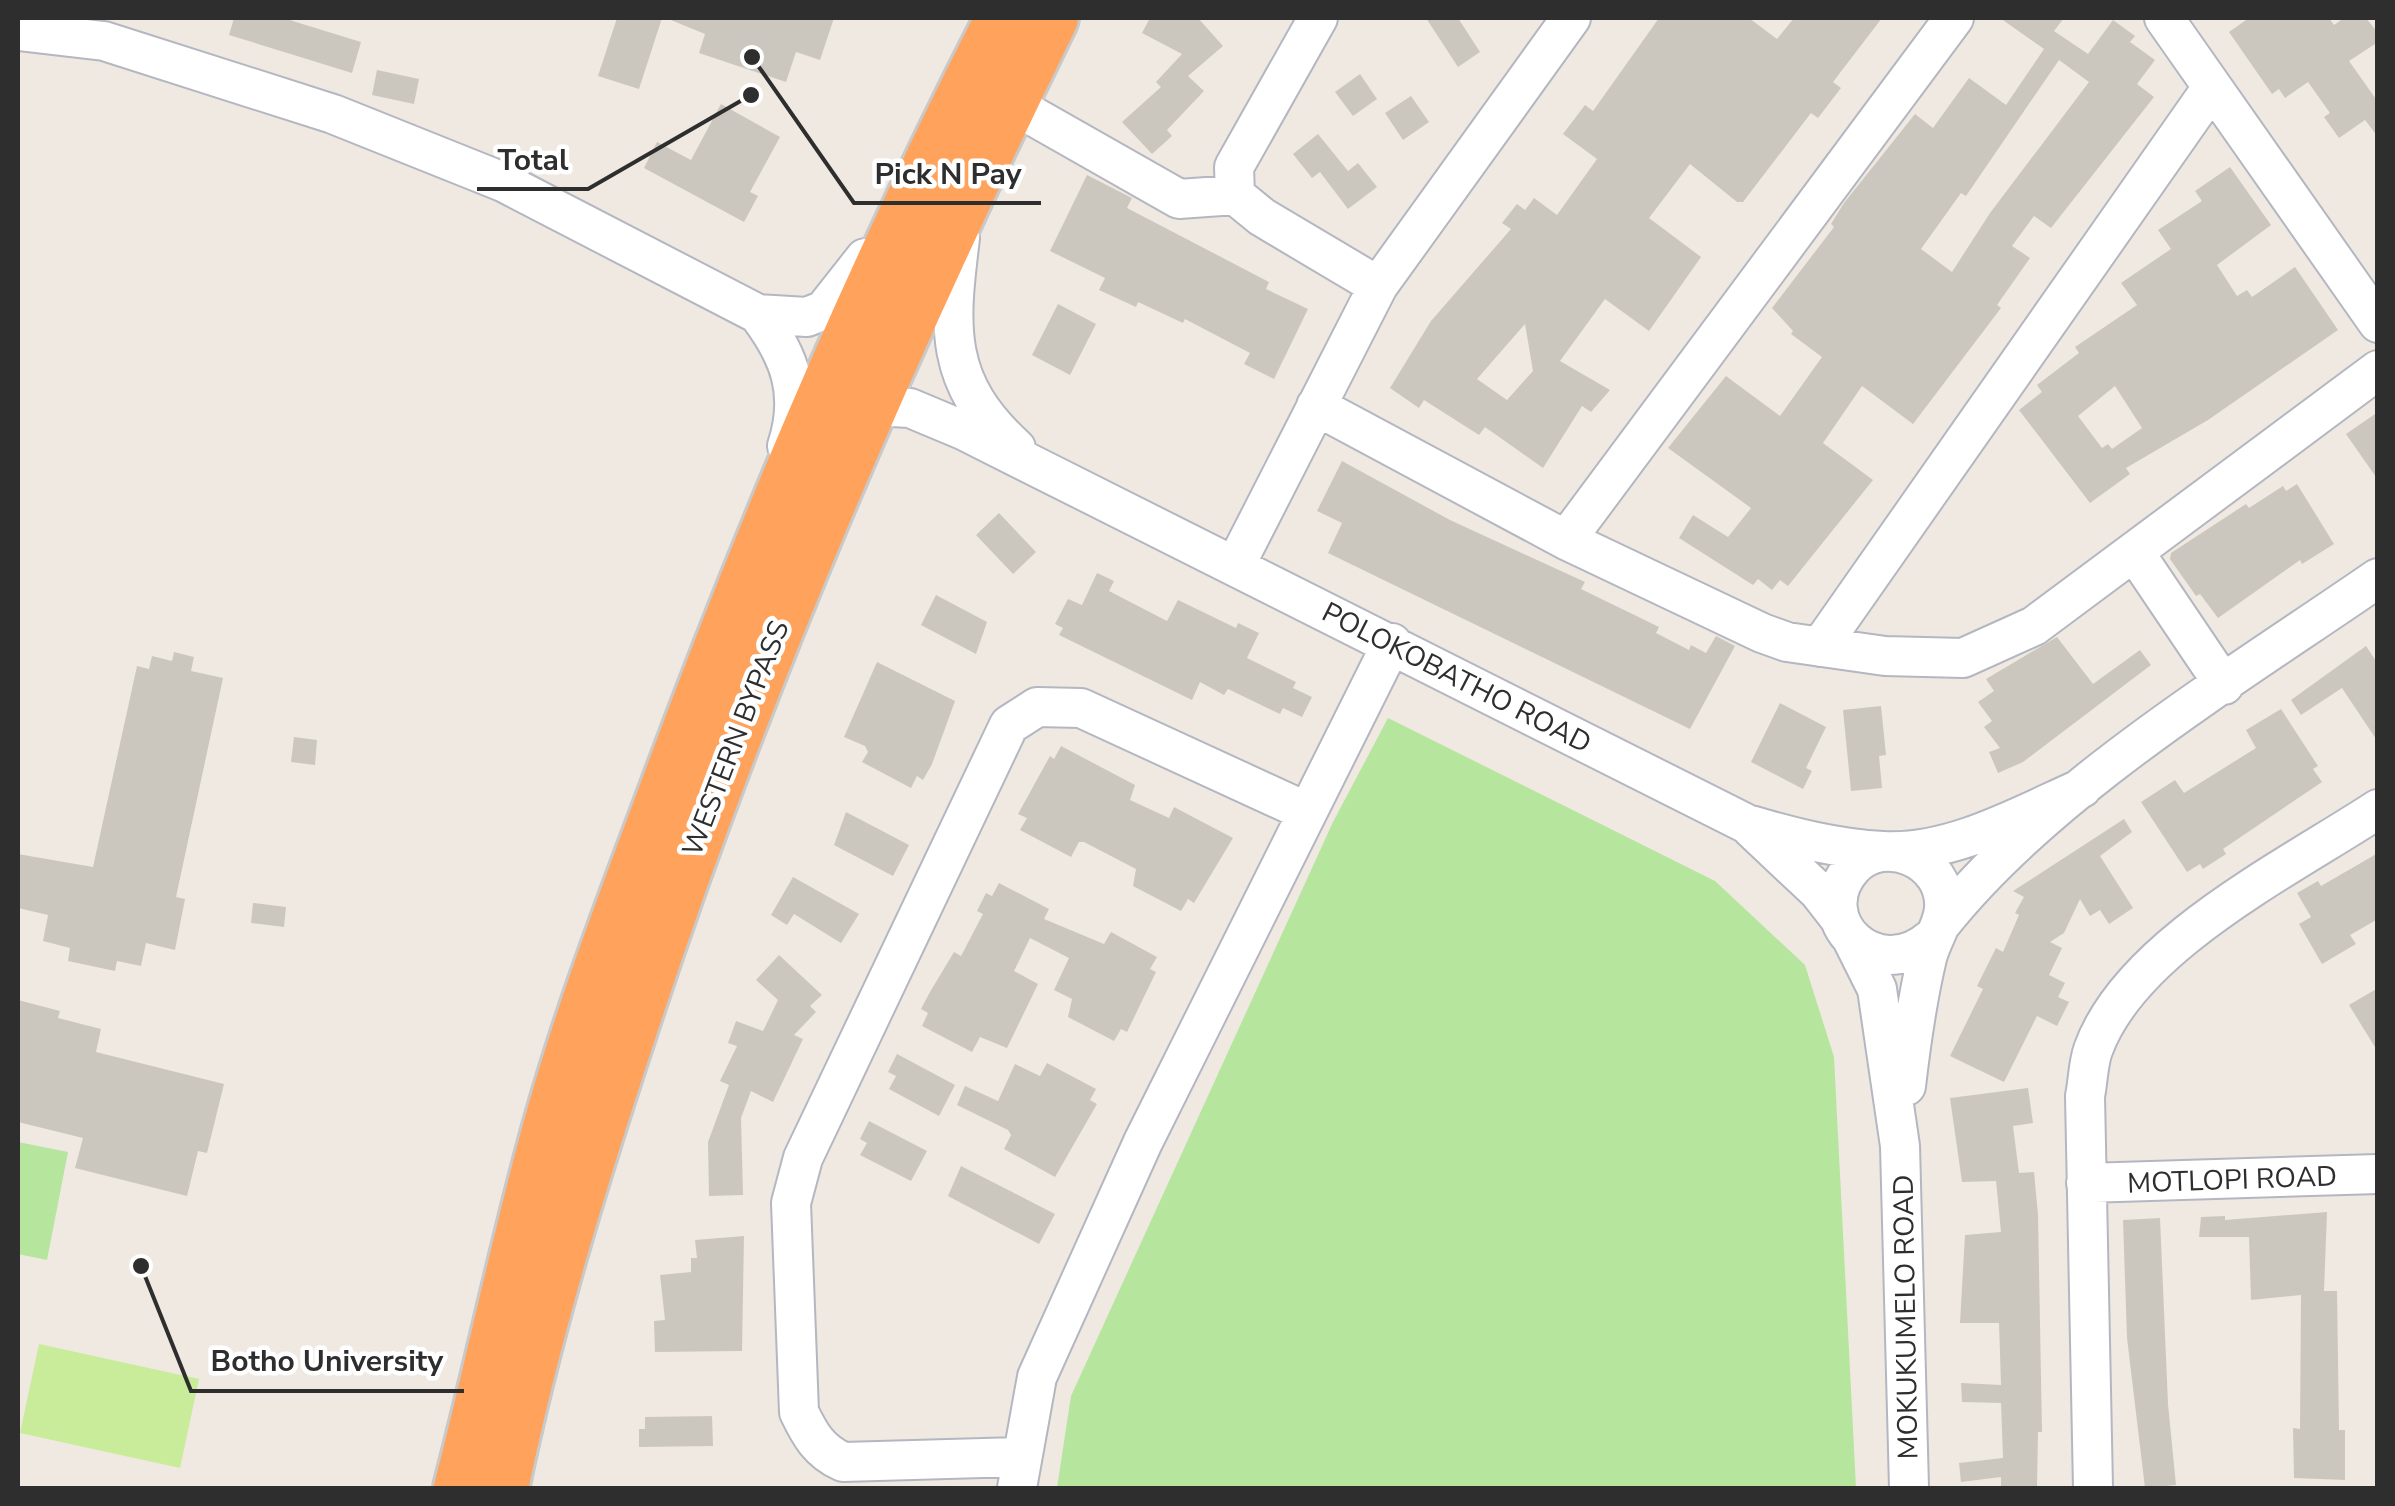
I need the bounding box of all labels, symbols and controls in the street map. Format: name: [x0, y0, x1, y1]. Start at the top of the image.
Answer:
callout: Total: [477, 129, 588, 189]
text: Total: [498, 140, 569, 181]
callout: Pick N Pay: [854, 143, 1041, 203]
text: Pick N Pay: [875, 154, 1022, 195]
street label: POLOKOBATHO ROAD: [1315, 593, 1598, 762]
street label: WESTERN BYPASS: [673, 615, 798, 862]
street label: MOTLOPI ROAD: [2127, 1157, 2337, 1203]
street label: MOKUKUMELO ROAD: [1885, 1174, 1927, 1460]
callout: Botho University: [191, 1331, 464, 1391]
text: Botho University: [211, 1341, 444, 1382]

